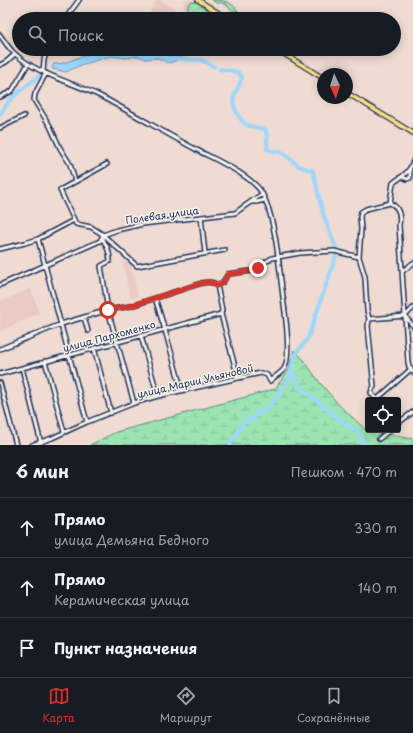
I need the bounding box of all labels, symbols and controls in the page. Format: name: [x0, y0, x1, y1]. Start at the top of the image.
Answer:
search box: [12, 12, 401, 56]
icon: search: [26, 23, 48, 45]
text: Поиск: [58, 23, 104, 46]
north arrow: [317, 68, 353, 104]
street label: Полевая улица: [124, 202, 200, 227]
route end: [249, 259, 267, 277]
route start: [99, 301, 117, 319]
street label: улица Пархоменко: [61, 316, 157, 355]
street label: улица Марии Ульяновой: [135, 360, 255, 401]
map controls: [365, 397, 401, 433]
button: locate: [365, 397, 401, 433]
text: 6 мин: [16, 458, 69, 484]
text: Пешком · 470 m: [291, 462, 397, 481]
text: Прямо: [54, 507, 105, 530]
icon: ahead: [16, 517, 38, 539]
text: 330 m: [354, 518, 397, 537]
text: улица Демьяна Бедного: [54, 530, 209, 549]
text: Прямо: [54, 567, 105, 590]
icon: ahead: [16, 577, 38, 599]
text: 140 m: [358, 578, 397, 597]
text: Керамическая улица: [54, 590, 189, 609]
text: Пункт назначения: [54, 636, 197, 659]
icon: arrive: [16, 637, 38, 659]
tab: Карта: [43, 685, 75, 726]
tab: Маршрут: [160, 685, 212, 726]
tab: Сохранённые: [297, 685, 370, 726]

